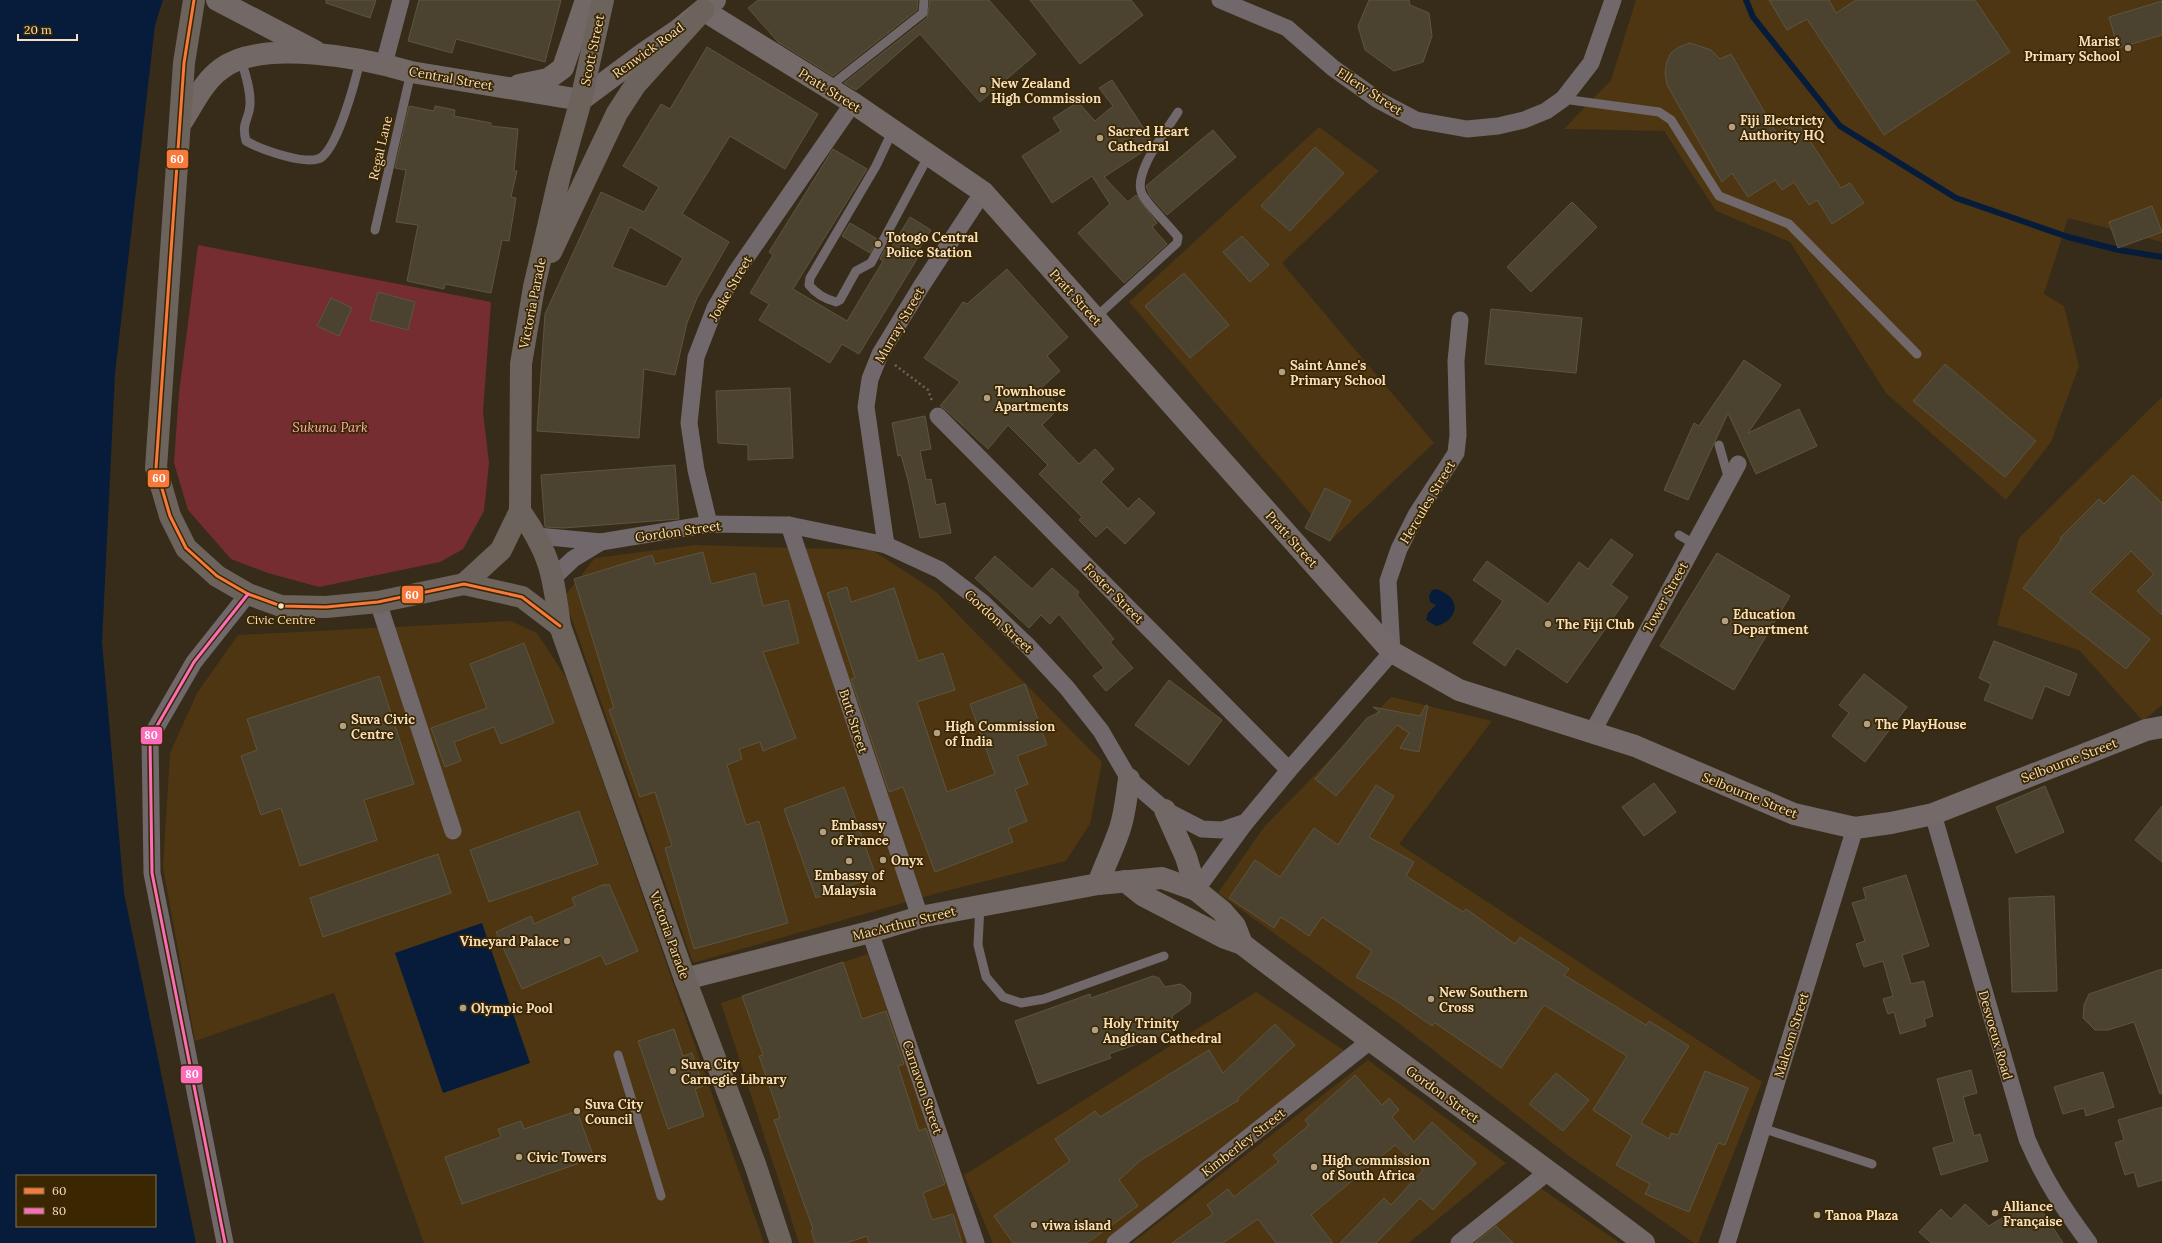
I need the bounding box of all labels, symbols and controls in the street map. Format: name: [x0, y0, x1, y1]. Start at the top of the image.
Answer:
street label: Scott Street: [577, 13, 608, 87]
scale bar: [18, 16, 77, 42]
street label: Renwick Road: [609, 19, 688, 82]
text: 20 m: [24, 22, 52, 37]
place label: Marist Primary School: [2024, 33, 2121, 65]
marker: Marist Primary School: [2123, 43, 2133, 53]
street label: Central Street: [408, 63, 494, 94]
street label: Ellery Street: [1334, 64, 1406, 119]
street label: Pratt Street: [795, 65, 864, 116]
place label: New Zealand High Commission: [991, 75, 1102, 107]
marker: New Zealand High Commission: [978, 85, 988, 95]
place label: Fiji Electricty Authority HQ: [1740, 112, 1825, 144]
street label: Regal Lane: [365, 114, 396, 182]
marker: Fiji Electricty Authority HQ: [1727, 122, 1737, 132]
place label: Sacred Heart Cathedral: [1108, 123, 1190, 155]
marker: Sacred Heart Cathedral: [1095, 133, 1105, 143]
line badge: 60: [166, 149, 189, 169]
text: 60: [170, 152, 184, 166]
place label: Totogo Central Police Station: [886, 229, 978, 261]
marker: Totogo Central Police Station: [873, 239, 883, 249]
street label: Joske Street: [704, 253, 756, 325]
street label: Victoria Parade: [515, 256, 550, 351]
street label: Pratt Street: [1046, 265, 1106, 329]
street label: Murray Street: [871, 284, 928, 366]
place label: Saint Anne's Primary School: [1290, 357, 1386, 389]
marker: Saint Anne's Primary School: [1277, 367, 1287, 377]
place label: Townhouse Apartments: [995, 383, 1069, 415]
marker: Townhouse Apartments: [982, 393, 992, 403]
park label: Sukuna Park: [292, 419, 368, 436]
street label: Hercules Street: [1396, 458, 1459, 547]
line badge: 60: [147, 469, 170, 488]
text: 60: [152, 471, 166, 485]
street label: Pratt Street: [1262, 507, 1322, 571]
street label: Gordon Street: [634, 517, 722, 546]
street label: Tower Street: [1639, 559, 1692, 636]
street label: Foster Street: [1080, 560, 1147, 627]
line badge: 60: [401, 585, 424, 604]
street label: Gordon Street: [961, 586, 1037, 657]
text: 60: [405, 588, 419, 602]
marker: Civic Centre: [276, 601, 286, 611]
place label: Education Department: [1733, 606, 1809, 638]
place label: Civic Centre: [246, 612, 316, 627]
place label: The Fiji Club: [1556, 616, 1635, 633]
marker: Education Department: [1720, 616, 1730, 626]
marker: The Fiji Club: [1543, 619, 1553, 629]
street label: Butt Street: [835, 687, 872, 755]
place label: Suva Civic Centre: [351, 711, 415, 743]
place label: The PlayHouse: [1875, 716, 1966, 733]
place label: High Commission of India: [945, 718, 1056, 750]
marker: The PlayHouse: [1862, 719, 1872, 729]
marker: Suva Civic Centre: [338, 721, 348, 731]
line badge: 80: [140, 726, 163, 745]
text: 80: [144, 728, 158, 742]
marker: High Commission of India: [932, 728, 942, 738]
street label: Selbourne Street: [2019, 734, 2120, 787]
street label: Selbourne Street: [1699, 769, 1800, 822]
place label: Embassy of France: [831, 817, 889, 849]
marker: Embassy of France: [818, 827, 828, 837]
place label: Onyx: [891, 852, 923, 869]
marker: Onyx: [878, 855, 888, 865]
marker: Embassy of Malaysia: [844, 856, 854, 866]
place label: Embassy of Malaysia: [814, 867, 885, 899]
street label: Victoria Parade: [645, 888, 693, 981]
street label: MacArthur Street: [851, 902, 958, 945]
place label: Vineyard Palace: [460, 933, 559, 950]
marker: Vineyard Palace: [562, 936, 572, 946]
place label: New Southern Cross: [1439, 984, 1528, 1016]
street label: Desvoeux Road: [1975, 989, 2016, 1082]
street label: Malcom Street: [1770, 990, 1813, 1080]
marker: New Southern Cross: [1426, 994, 1436, 1004]
place label: Olympic Pool: [471, 1000, 553, 1017]
marker: Olympic Pool: [458, 1003, 468, 1013]
place label: Holy Trinity Anglican Cathedral: [1103, 1015, 1222, 1047]
marker: Holy Trinity Anglican Cathedral: [1090, 1025, 1100, 1035]
street label: Carnavon Street: [899, 1038, 947, 1136]
place label: Suva City Carnegie Library: [681, 1056, 787, 1088]
street label: Gordon Street: [1403, 1062, 1483, 1127]
line badge: 80: [180, 1065, 203, 1084]
marker: Suva City Carnegie Library: [668, 1066, 678, 1076]
text: 80: [185, 1067, 199, 1081]
place label: Suva City Council: [585, 1096, 644, 1128]
street label: Kimberley Street: [1198, 1104, 1289, 1180]
marker: Suva City Council: [572, 1106, 582, 1116]
place label: Civic Towers: [527, 1149, 606, 1166]
marker: Civic Towers: [514, 1152, 524, 1162]
place label: High commission of South Africa: [1322, 1152, 1431, 1184]
marker: High commission of South Africa: [1309, 1162, 1319, 1172]
legend: [16, 1175, 156, 1227]
text: 60: [52, 1183, 66, 1198]
place label: Alliance Française: [2003, 1198, 2063, 1230]
text: 80: [52, 1203, 66, 1218]
place label: Tanoa Plaza: [1825, 1207, 1899, 1224]
marker: Alliance Française: [1990, 1208, 2000, 1218]
marker: Tanoa Plaza: [1812, 1210, 1822, 1220]
place label: viwa island: [1042, 1217, 1112, 1234]
marker: viwa island: [1029, 1220, 1039, 1230]

